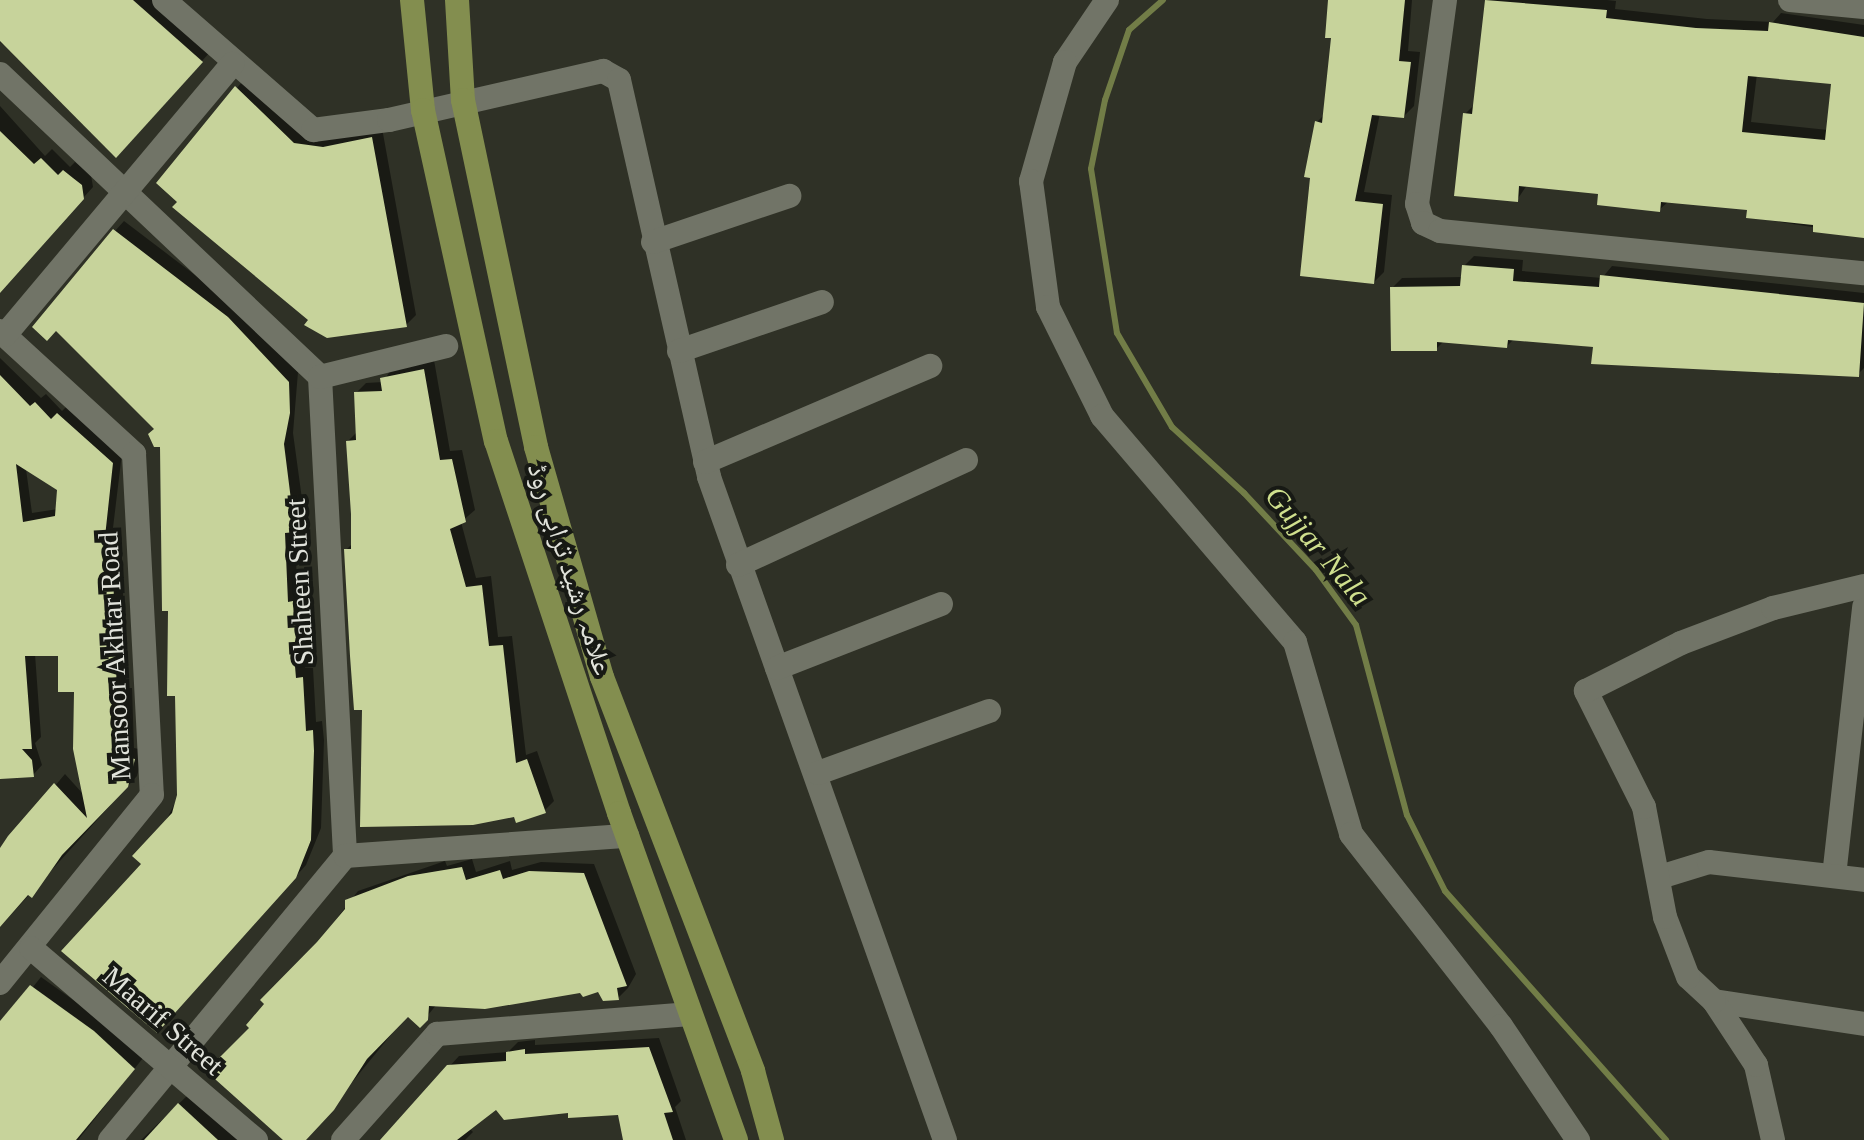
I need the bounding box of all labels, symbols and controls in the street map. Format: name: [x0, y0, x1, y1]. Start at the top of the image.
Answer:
street label: علامہ رشید ترابی روڈ: [520, 459, 620, 679]
water label: Gujjar Nala: [1257, 479, 1379, 613]
street label: Shaheen Street: [279, 498, 321, 666]
street label: Mansoor Akhtar Road: [92, 530, 138, 782]
street label: Maarif Street: [96, 960, 230, 1082]

